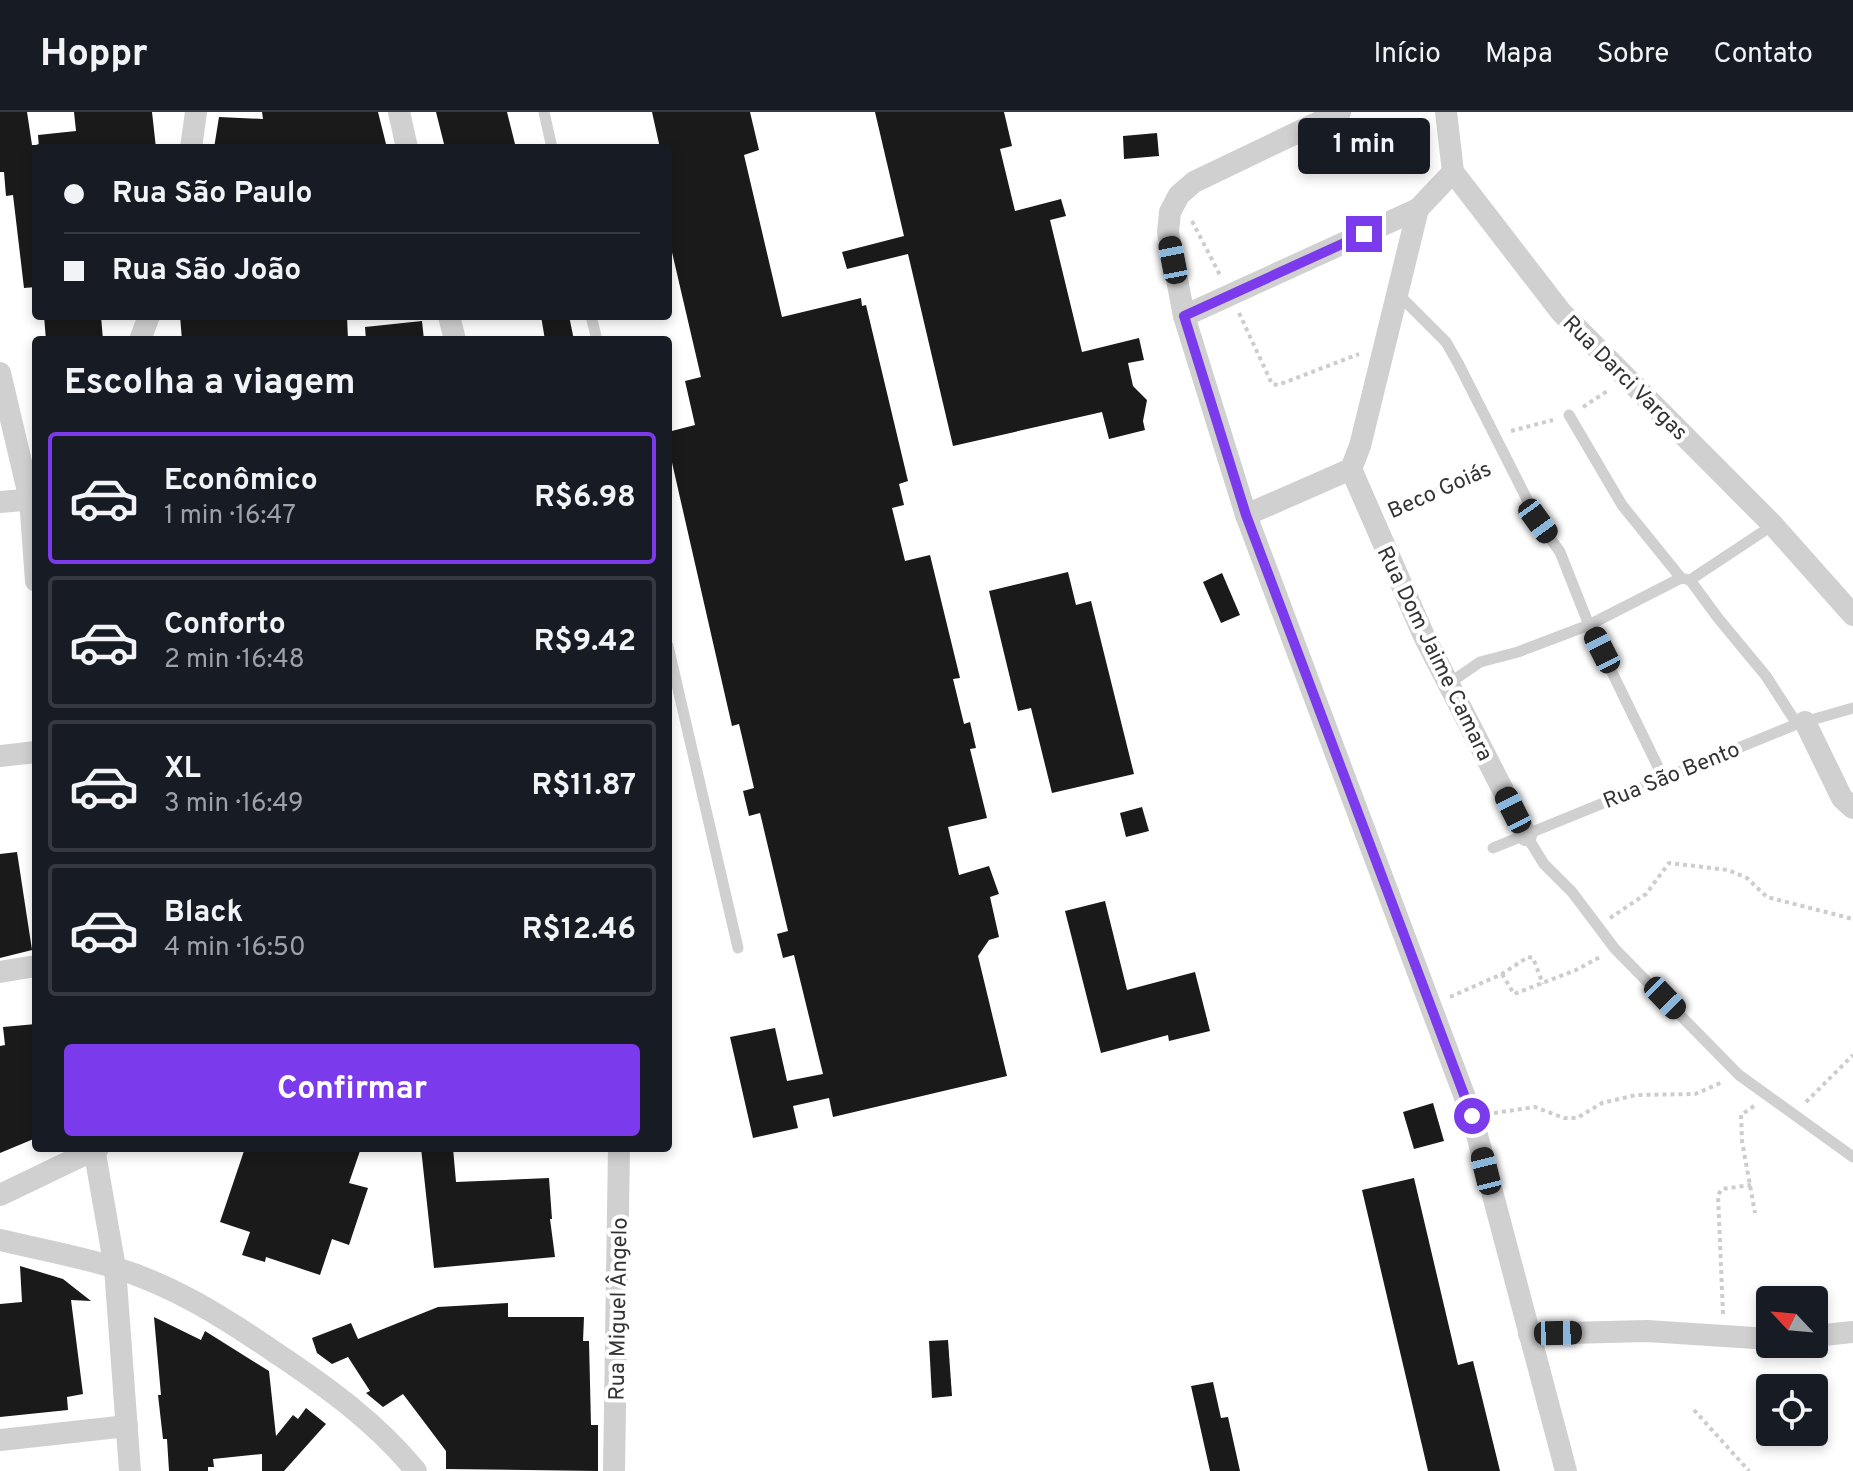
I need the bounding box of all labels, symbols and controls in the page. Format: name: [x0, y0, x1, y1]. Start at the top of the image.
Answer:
text: Hoppr: [40, 31, 148, 80]
text: Início: [1373, 37, 1441, 73]
text: Mapa: [1485, 37, 1553, 73]
text: Sobre: [1597, 37, 1669, 73]
text: Contato: [1713, 37, 1813, 73]
callout: 1 min: [1298, 118, 1430, 174]
text: 1 min: [1333, 129, 1395, 162]
text: Rua São Paulo: [112, 176, 312, 213]
route end: [1346, 216, 1382, 252]
car: [1157, 234, 1189, 286]
text: Rua São João: [112, 253, 301, 290]
street label: Rua Darci Vargas: [1556, 311, 1692, 447]
text: Escolha a viagem: [64, 361, 356, 407]
street label: Beco Goiás: [1384, 457, 1496, 526]
icon: car: [68, 462, 140, 534]
text: Econômico: [164, 463, 318, 500]
text: R$6.98: [534, 480, 636, 517]
car: [1514, 495, 1562, 547]
text: 1 min · 16:47: [164, 500, 296, 533]
street label: Rua Dom Jaime Camara: [1370, 542, 1498, 766]
icon: car: [68, 606, 140, 678]
text: Conforto: [164, 607, 286, 644]
car: [1580, 623, 1624, 677]
text: R$9.42: [534, 624, 636, 661]
text: 2 min · 16:48: [164, 644, 305, 677]
street label: Rua São Bento: [1600, 737, 1744, 816]
icon: car: [68, 750, 140, 822]
text: XL: [164, 751, 201, 788]
text: R$11.87: [531, 768, 636, 805]
car: [1491, 783, 1535, 837]
text: 3 min · 16:49: [164, 788, 304, 821]
icon: car: [68, 894, 140, 966]
text: Black: [164, 895, 243, 932]
text: R$12.46: [522, 912, 636, 949]
text: 4 min · 16:50: [164, 932, 306, 965]
car: [1640, 972, 1690, 1024]
button: Confirmar: [64, 1044, 640, 1136]
route start: [1454, 1098, 1490, 1134]
car: [1469, 1145, 1503, 1197]
street label: Rua Miguel Ângelo: [602, 1217, 635, 1401]
north arrow: [1756, 1286, 1828, 1358]
map controls: [1756, 1286, 1828, 1446]
car: [1534, 1321, 1582, 1345]
button: locate: [1756, 1374, 1828, 1446]

